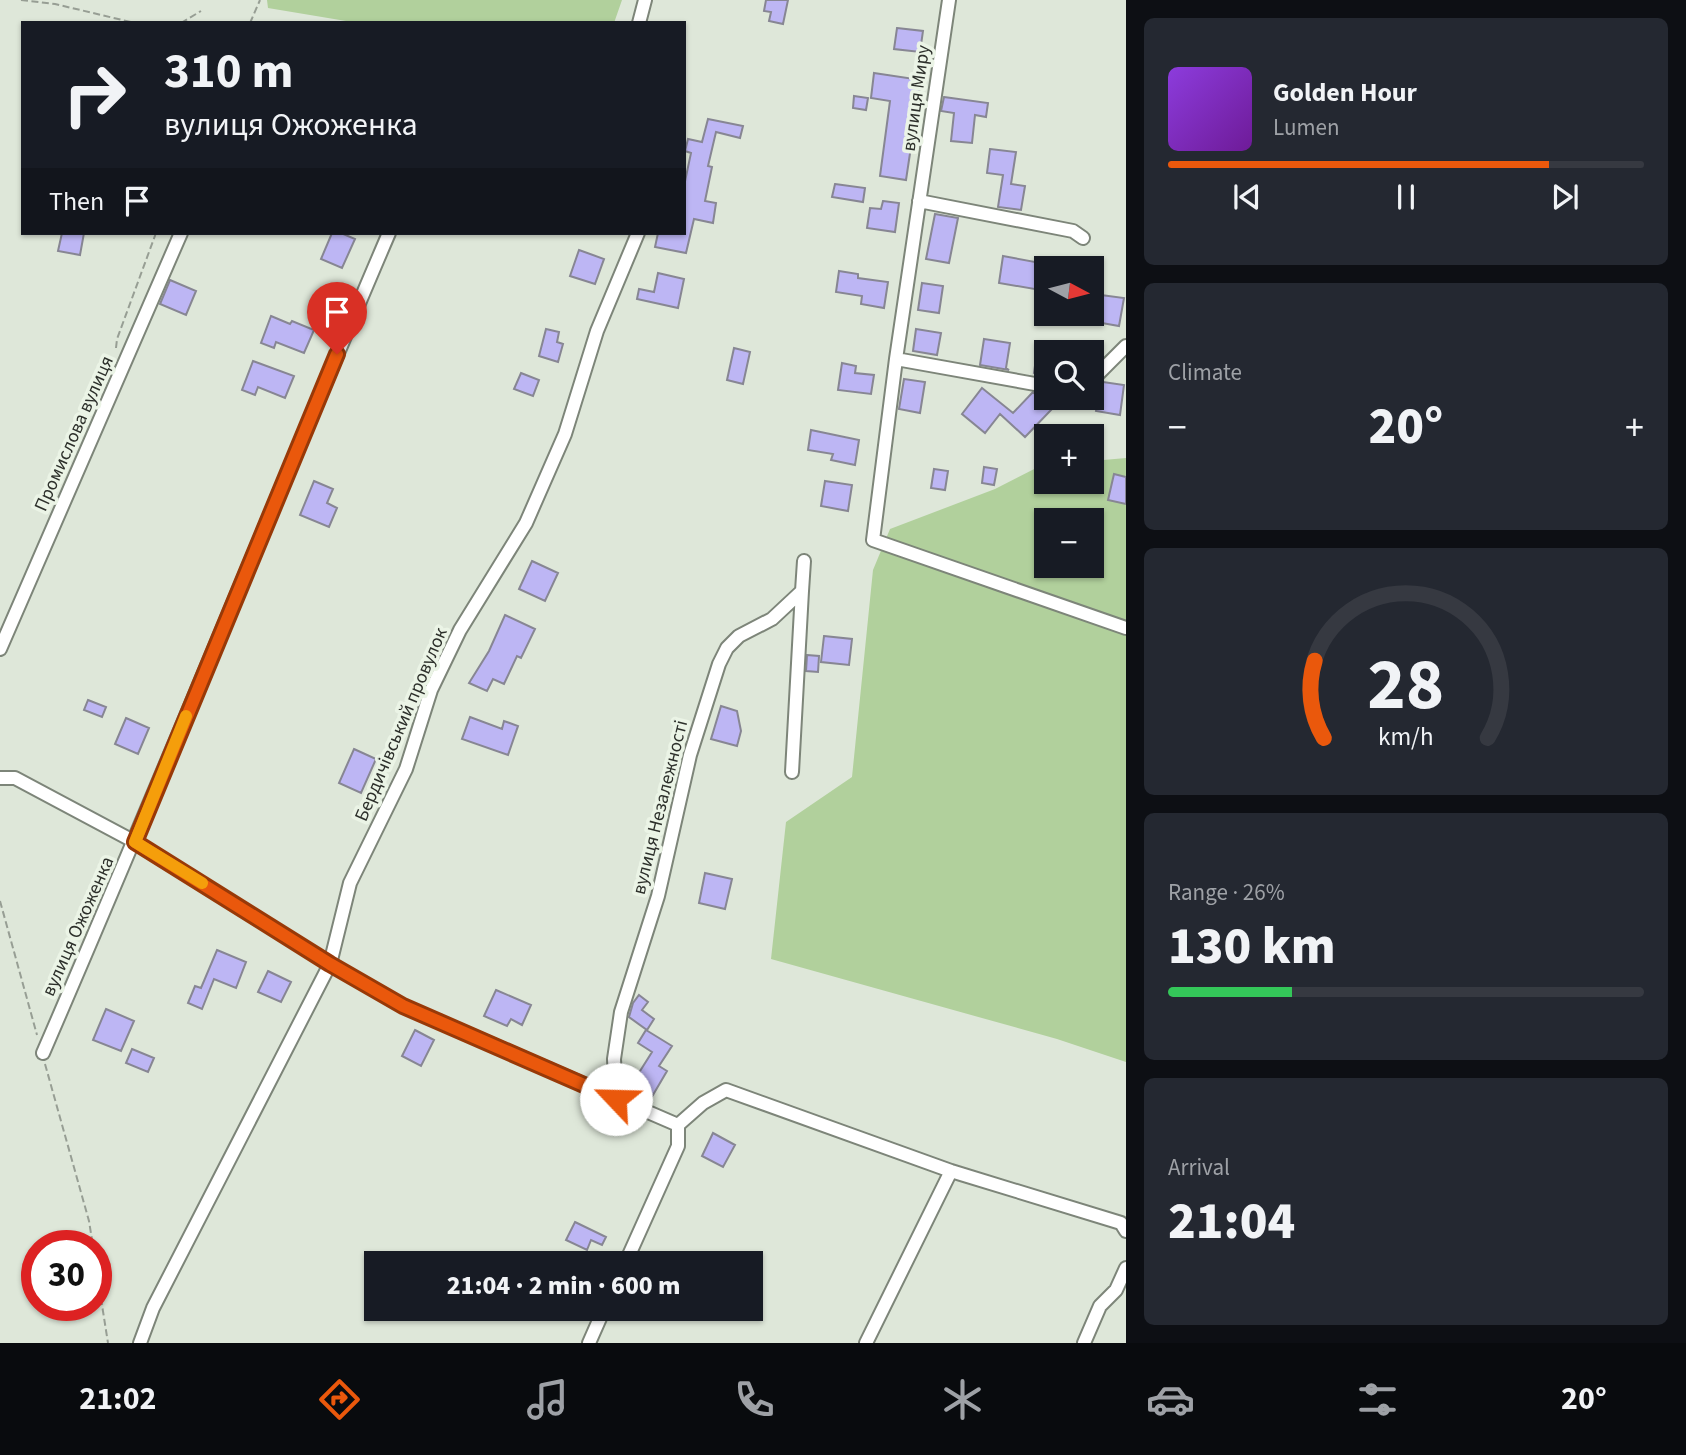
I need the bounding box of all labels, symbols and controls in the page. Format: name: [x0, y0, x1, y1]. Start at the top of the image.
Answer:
text: 310 m: [164, 37, 293, 107]
street label: вулиця Миру: [896, 43, 937, 153]
icon: right: [49, 49, 140, 140]
text: Golden Hour: [1273, 74, 1417, 111]
text: вулиця Ожоженка: [164, 102, 418, 148]
text: Lumen: [1273, 111, 1340, 144]
icon: previous: [1228, 178, 1266, 216]
icon: pause: [1387, 178, 1425, 216]
icon: next: [1546, 178, 1584, 216]
icon: arrive: [118, 182, 156, 220]
text: Then: [49, 183, 104, 220]
north arrow: [1034, 256, 1104, 326]
map controls: [1034, 256, 1104, 578]
pin: [307, 282, 367, 354]
icon: arrive: [318, 293, 356, 331]
button: search: [1034, 340, 1104, 410]
street label: Промислова вулиця: [28, 352, 121, 516]
text: Climate: [1168, 356, 1242, 389]
text: 20°: [1369, 390, 1443, 464]
text: −: [1168, 401, 1187, 455]
text: +: [1625, 401, 1644, 455]
button: +: [1034, 424, 1104, 494]
button: −: [1034, 508, 1104, 578]
street label: Бердичівський провулок: [348, 623, 455, 826]
text: 28: [1368, 633, 1444, 737]
street label: вулиця Незалежності: [626, 717, 695, 897]
text: km/h: [1378, 718, 1434, 754]
street label: вулиця Ожоженка: [35, 852, 121, 1001]
text: Range · 26%: [1168, 876, 1285, 909]
text: 130 km: [1168, 910, 1336, 984]
position arrow: [579, 1062, 653, 1136]
text: Arrival: [1168, 1151, 1230, 1184]
text: 21:04: [1168, 1185, 1295, 1259]
speed limit sign: 30: [21, 1230, 112, 1321]
text: 21:04 · 2 min · 600 m: [447, 1267, 680, 1304]
icon: directions: [315, 1375, 364, 1424]
icon: music: [523, 1375, 572, 1424]
icon: phone: [730, 1375, 779, 1424]
icon: climate: [938, 1375, 987, 1424]
icon: car: [1146, 1375, 1195, 1424]
icon: filters: [1353, 1375, 1402, 1424]
text: 21:02: [79, 1376, 157, 1422]
text: 20°: [1561, 1376, 1607, 1422]

